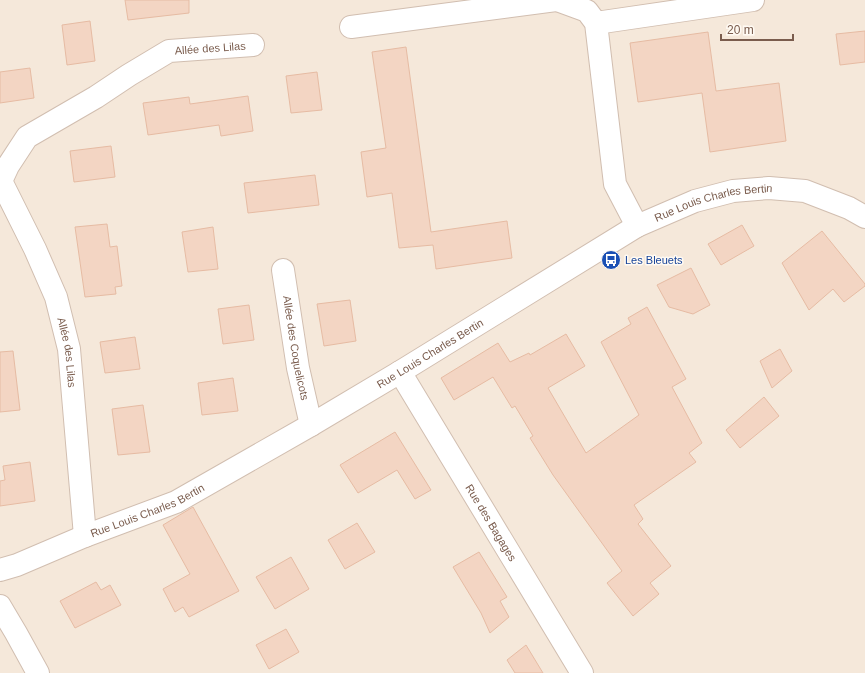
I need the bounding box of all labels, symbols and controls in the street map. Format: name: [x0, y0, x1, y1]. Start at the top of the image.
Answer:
scale bar: [721, 16, 793, 42]
text: 20 m: [727, 23, 754, 37]
street label: Allée des Lilas: [174, 40, 247, 57]
street label: Rue Louis Charles Bertin: [653, 182, 773, 224]
bus stop icon: Les Bleuets: [600, 249, 622, 271]
place label: Les Bleuets: [625, 254, 683, 266]
street label: Allée des Coquelicots: [281, 295, 311, 402]
street label: Allée des Lilas: [55, 316, 78, 388]
street label: Rue Louis Charles Bertin: [375, 316, 485, 390]
street label: Rue Louis Charles Bertin: [89, 481, 206, 539]
street label: Rue des Bagages: [463, 482, 519, 564]

